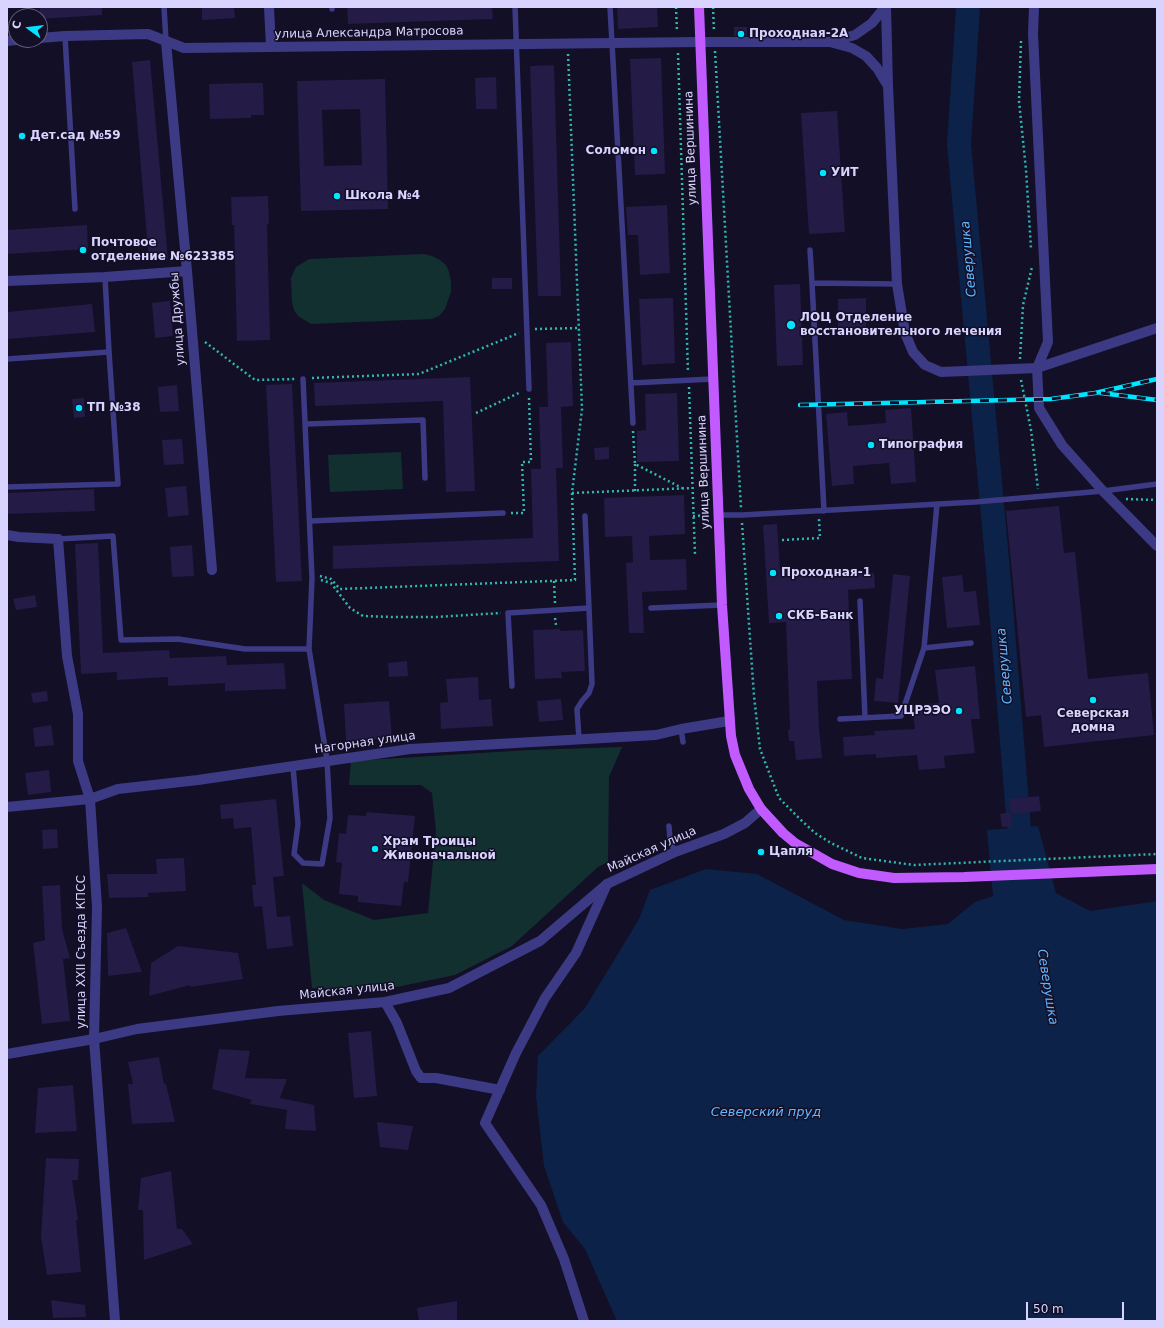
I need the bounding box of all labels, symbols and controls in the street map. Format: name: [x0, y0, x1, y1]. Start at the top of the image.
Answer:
north arrow: [8, 8, 48, 48]
text: С: [10, 19, 24, 31]
street label: улица Александра Матросова: [274, 24, 464, 42]
place label: Проходная-2А: [749, 27, 848, 41]
marker: Проходная-2А: [736, 29, 746, 39]
street label: улица Вершинина: [682, 90, 700, 206]
place label: Дет.сад №59: [30, 129, 121, 143]
marker: Дет.сад №59: [17, 131, 27, 141]
place label: Соломон: [586, 144, 646, 158]
marker: Соломон: [649, 146, 659, 156]
place label: УИТ: [831, 166, 858, 180]
marker: УИТ: [818, 168, 828, 178]
place label: Школа №4: [345, 189, 420, 203]
marker: Школа №4: [332, 191, 342, 201]
water label: Северушка: [958, 220, 980, 298]
place label: Почтовое отделение №623385: [91, 236, 235, 264]
marker: Почтовое отделение №623385: [78, 245, 88, 255]
street label: улица Дружбы: [168, 272, 188, 366]
place label: ЛОЦ Отделение восстановительного лечения: [800, 311, 1002, 339]
marker: ЛОЦ Отделение восстановительного лечения: [785, 319, 797, 331]
place label: ТП №38: [87, 401, 141, 415]
marker: ТП №38: [74, 403, 84, 413]
street label: улица Вершинина: [695, 414, 713, 530]
place label: Типография: [879, 438, 963, 452]
marker: Типография: [866, 440, 876, 450]
place label: Проходная-1: [781, 566, 871, 580]
marker: Проходная-1: [768, 568, 778, 578]
place label: СКБ-Банк: [787, 609, 853, 623]
marker: СКБ-Банк: [774, 611, 784, 621]
water label: Северушка: [994, 627, 1016, 705]
marker: Северская домна: [1088, 695, 1098, 705]
place label: УЦРЭЭО: [894, 704, 951, 718]
marker: УЦРЭЭО: [954, 706, 964, 716]
place label: Северская домна: [1057, 707, 1129, 735]
street label: Нагорная улица: [314, 729, 416, 757]
street label: Майская улица: [605, 824, 699, 876]
place label: Храм Троицы Живоначальной: [383, 835, 496, 863]
marker: Храм Троицы Живоначальной: [370, 844, 380, 854]
place label: Цапля: [769, 845, 813, 859]
marker: Цапля: [756, 847, 766, 857]
street label: улица XXII Съезда КПСС: [75, 875, 89, 1029]
water label: Северушка: [1033, 948, 1061, 1026]
street label: Майская улица: [299, 979, 395, 1003]
water label: Северский пруд: [711, 1105, 821, 1121]
scale bar: [1028, 1294, 1126, 1320]
text: 50 m: [1033, 1302, 1064, 1316]

